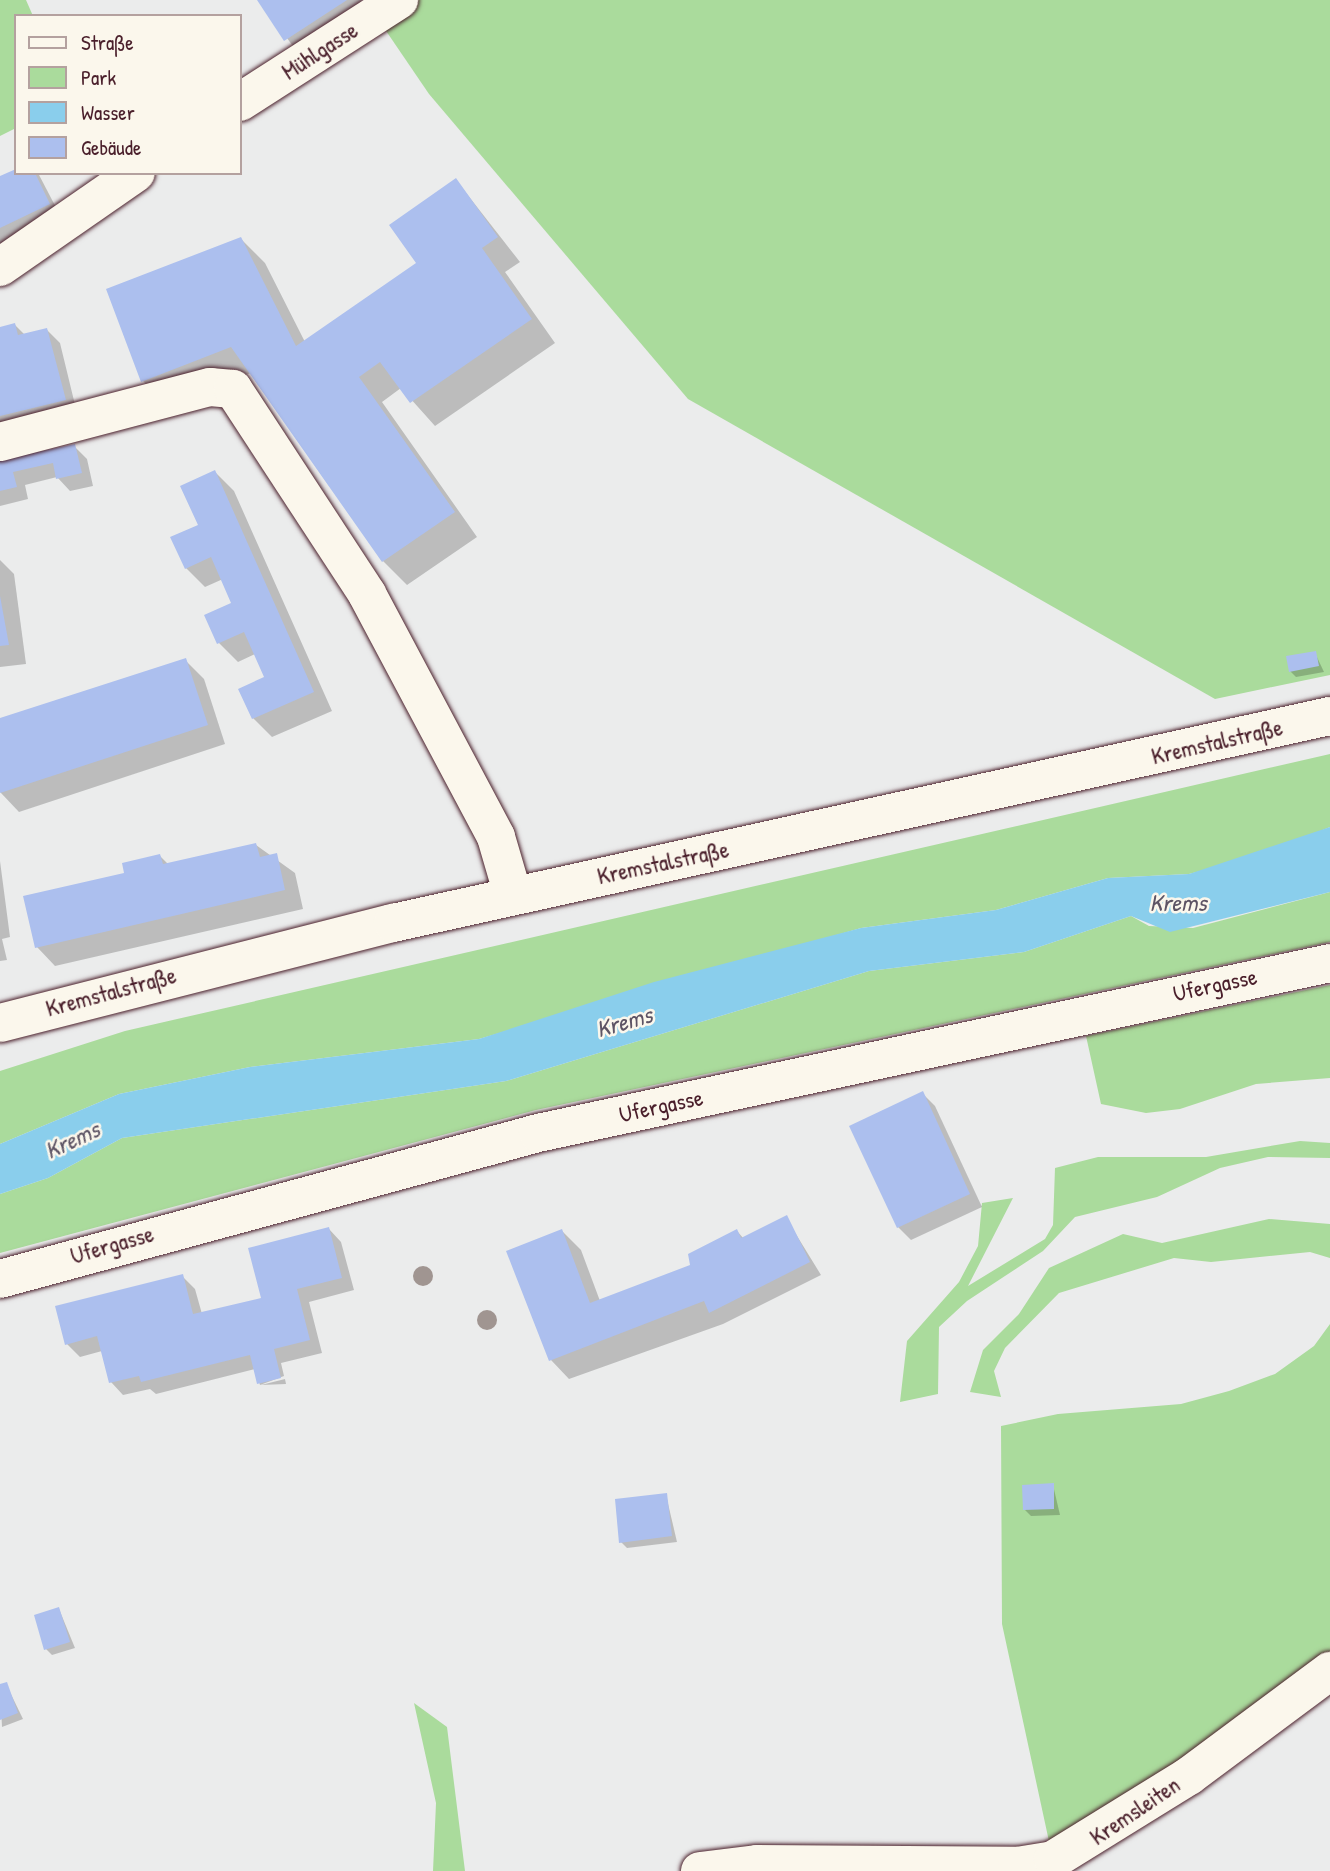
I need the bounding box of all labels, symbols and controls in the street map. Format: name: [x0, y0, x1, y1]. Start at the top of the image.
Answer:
legend: [14, 14, 242, 175]
street label: Mühlgasse: [277, 16, 363, 86]
text: Straße: [81, 28, 134, 57]
text: Park: [81, 63, 116, 92]
text: Wasser: [81, 98, 135, 127]
text: Gebäude: [81, 133, 141, 162]
street label: Kremstalstraße: [1149, 714, 1285, 770]
street label: Kremstalstraße: [595, 836, 731, 890]
water label: Krems: [1150, 889, 1206, 917]
street label: Kremstalstraße: [43, 961, 179, 1023]
street label: Ufergasse: [1171, 963, 1259, 1007]
water label: Krems: [593, 1000, 655, 1044]
street label: Ufergasse: [617, 1084, 705, 1128]
water label: Krems: [40, 1115, 104, 1165]
street label: Ufergasse: [67, 1220, 157, 1270]
street label: Kremsleiten: [1085, 1771, 1185, 1851]

